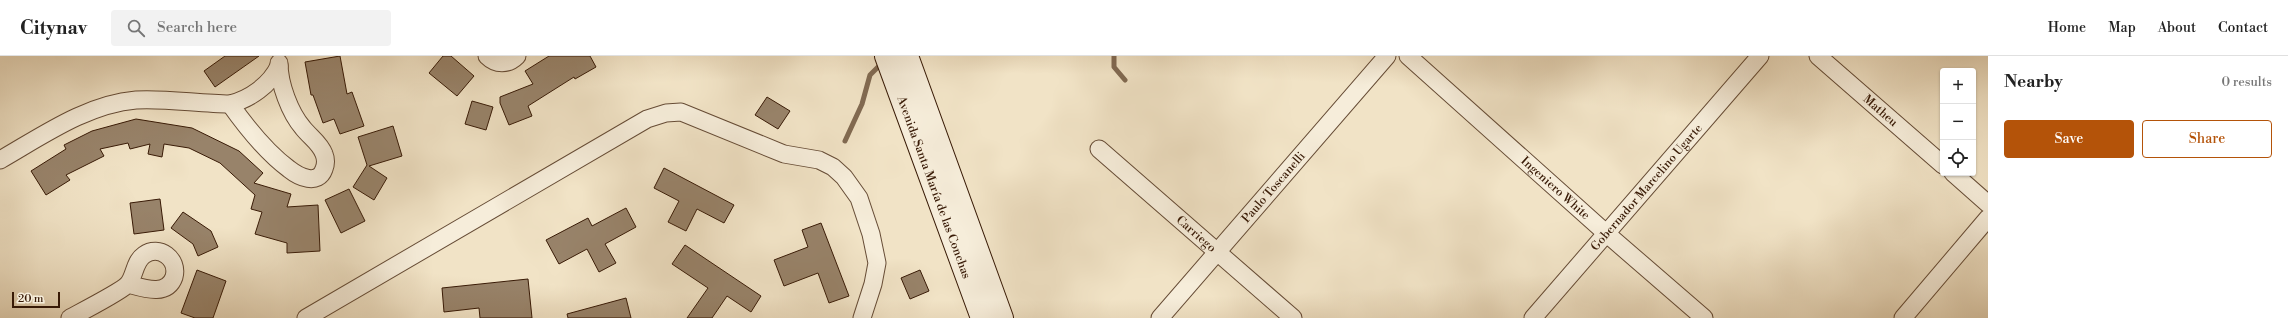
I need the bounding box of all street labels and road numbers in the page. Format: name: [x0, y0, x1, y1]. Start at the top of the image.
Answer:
street label: Matheu: [1860, 91, 1901, 130]
street label: Avenida Santa María de las Conchas: [894, 93, 974, 281]
street label: Gobernador Marcelino Ugarte: [1587, 121, 1705, 254]
street label: Paulo Toscanelli: [1238, 149, 1308, 226]
street label: Ingeniero White: [1518, 153, 1593, 223]
street label: Carriego: [1173, 212, 1220, 255]

